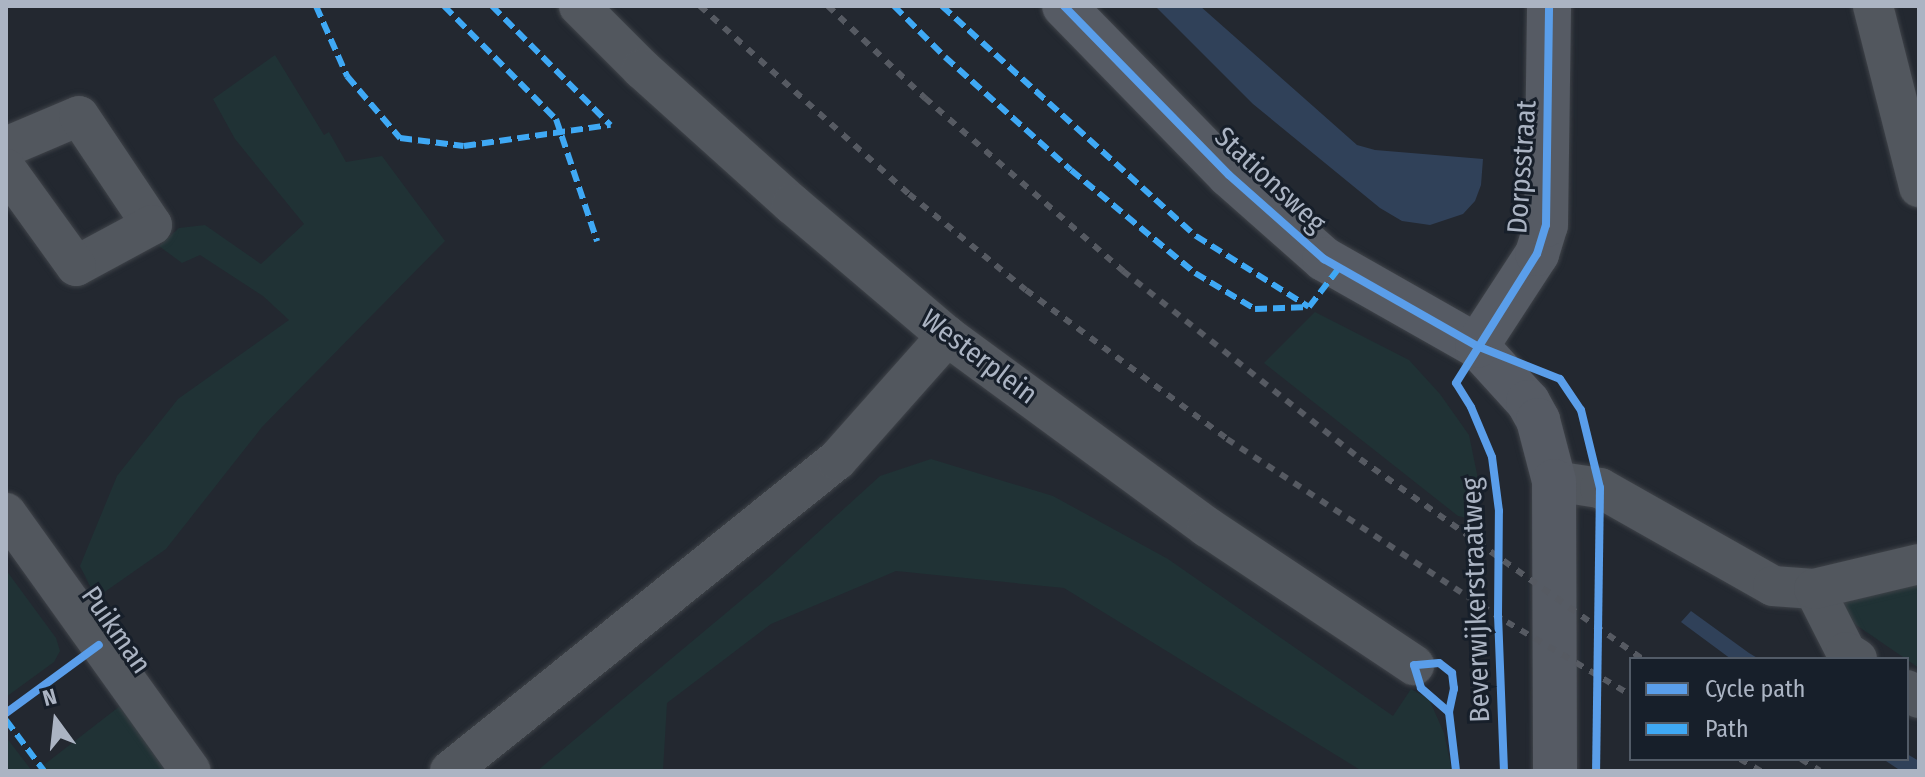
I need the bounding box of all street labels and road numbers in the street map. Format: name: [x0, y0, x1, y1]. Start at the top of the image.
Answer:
street label: Dorpsstraat: [1501, 99, 1543, 235]
street label: Stationsweg: [1208, 120, 1332, 240]
street label: Westerplein: [914, 302, 1044, 412]
street label: Beverwijkerstraatweg: [1455, 477, 1497, 723]
street label: Puikman: [74, 580, 158, 680]

